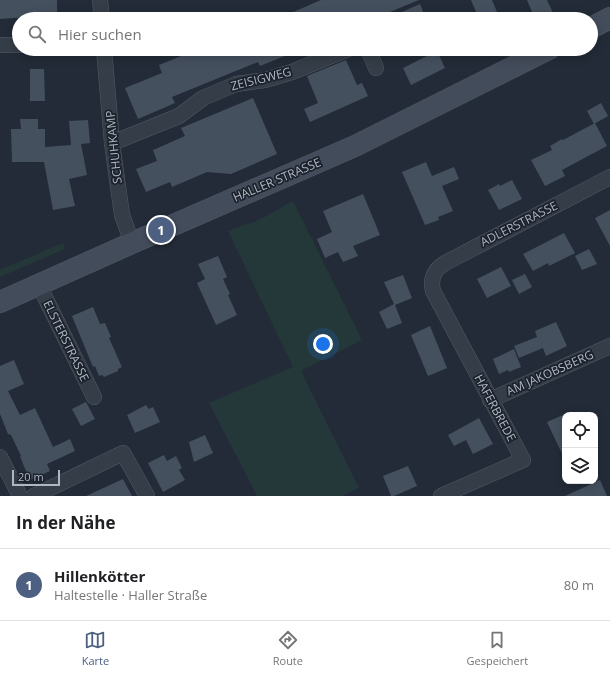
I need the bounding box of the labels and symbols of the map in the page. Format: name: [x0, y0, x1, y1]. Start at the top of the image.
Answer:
street label: ZEISIGWEG: [229, 63, 293, 94]
street label: SCHUHKAMP: [101, 110, 126, 185]
street label: HALLER STRASSE: [230, 153, 323, 206]
street label: ADLERSTRASSE: [477, 197, 560, 250]
pin: 1: [148, 215, 174, 245]
street label: ELSTERSTRASSE: [39, 297, 93, 384]
your location: [313, 334, 333, 354]
street label: AM JAKOBSBERG: [503, 346, 596, 399]
street label: HAFERBREDE: [471, 371, 520, 444]
scale bar: [12, 468, 60, 487]

